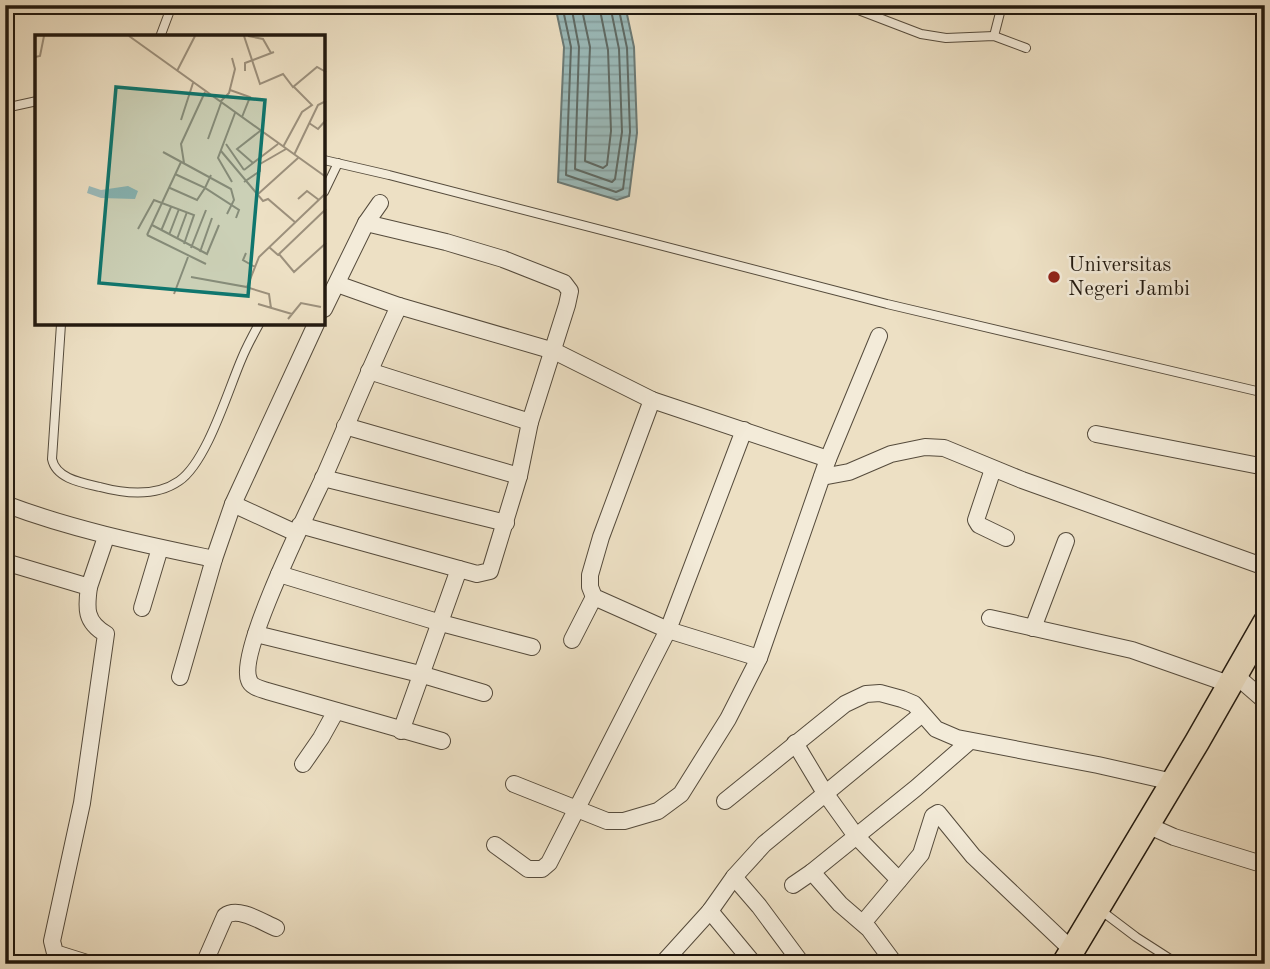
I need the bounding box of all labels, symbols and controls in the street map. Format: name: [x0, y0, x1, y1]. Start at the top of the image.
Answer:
inset map: [35, 35, 326, 326]
place label: Universitas Negeri Jambi: [1068, 255, 1190, 300]
marker: Universitas Negeri Jambi: [1046, 269, 1062, 285]

